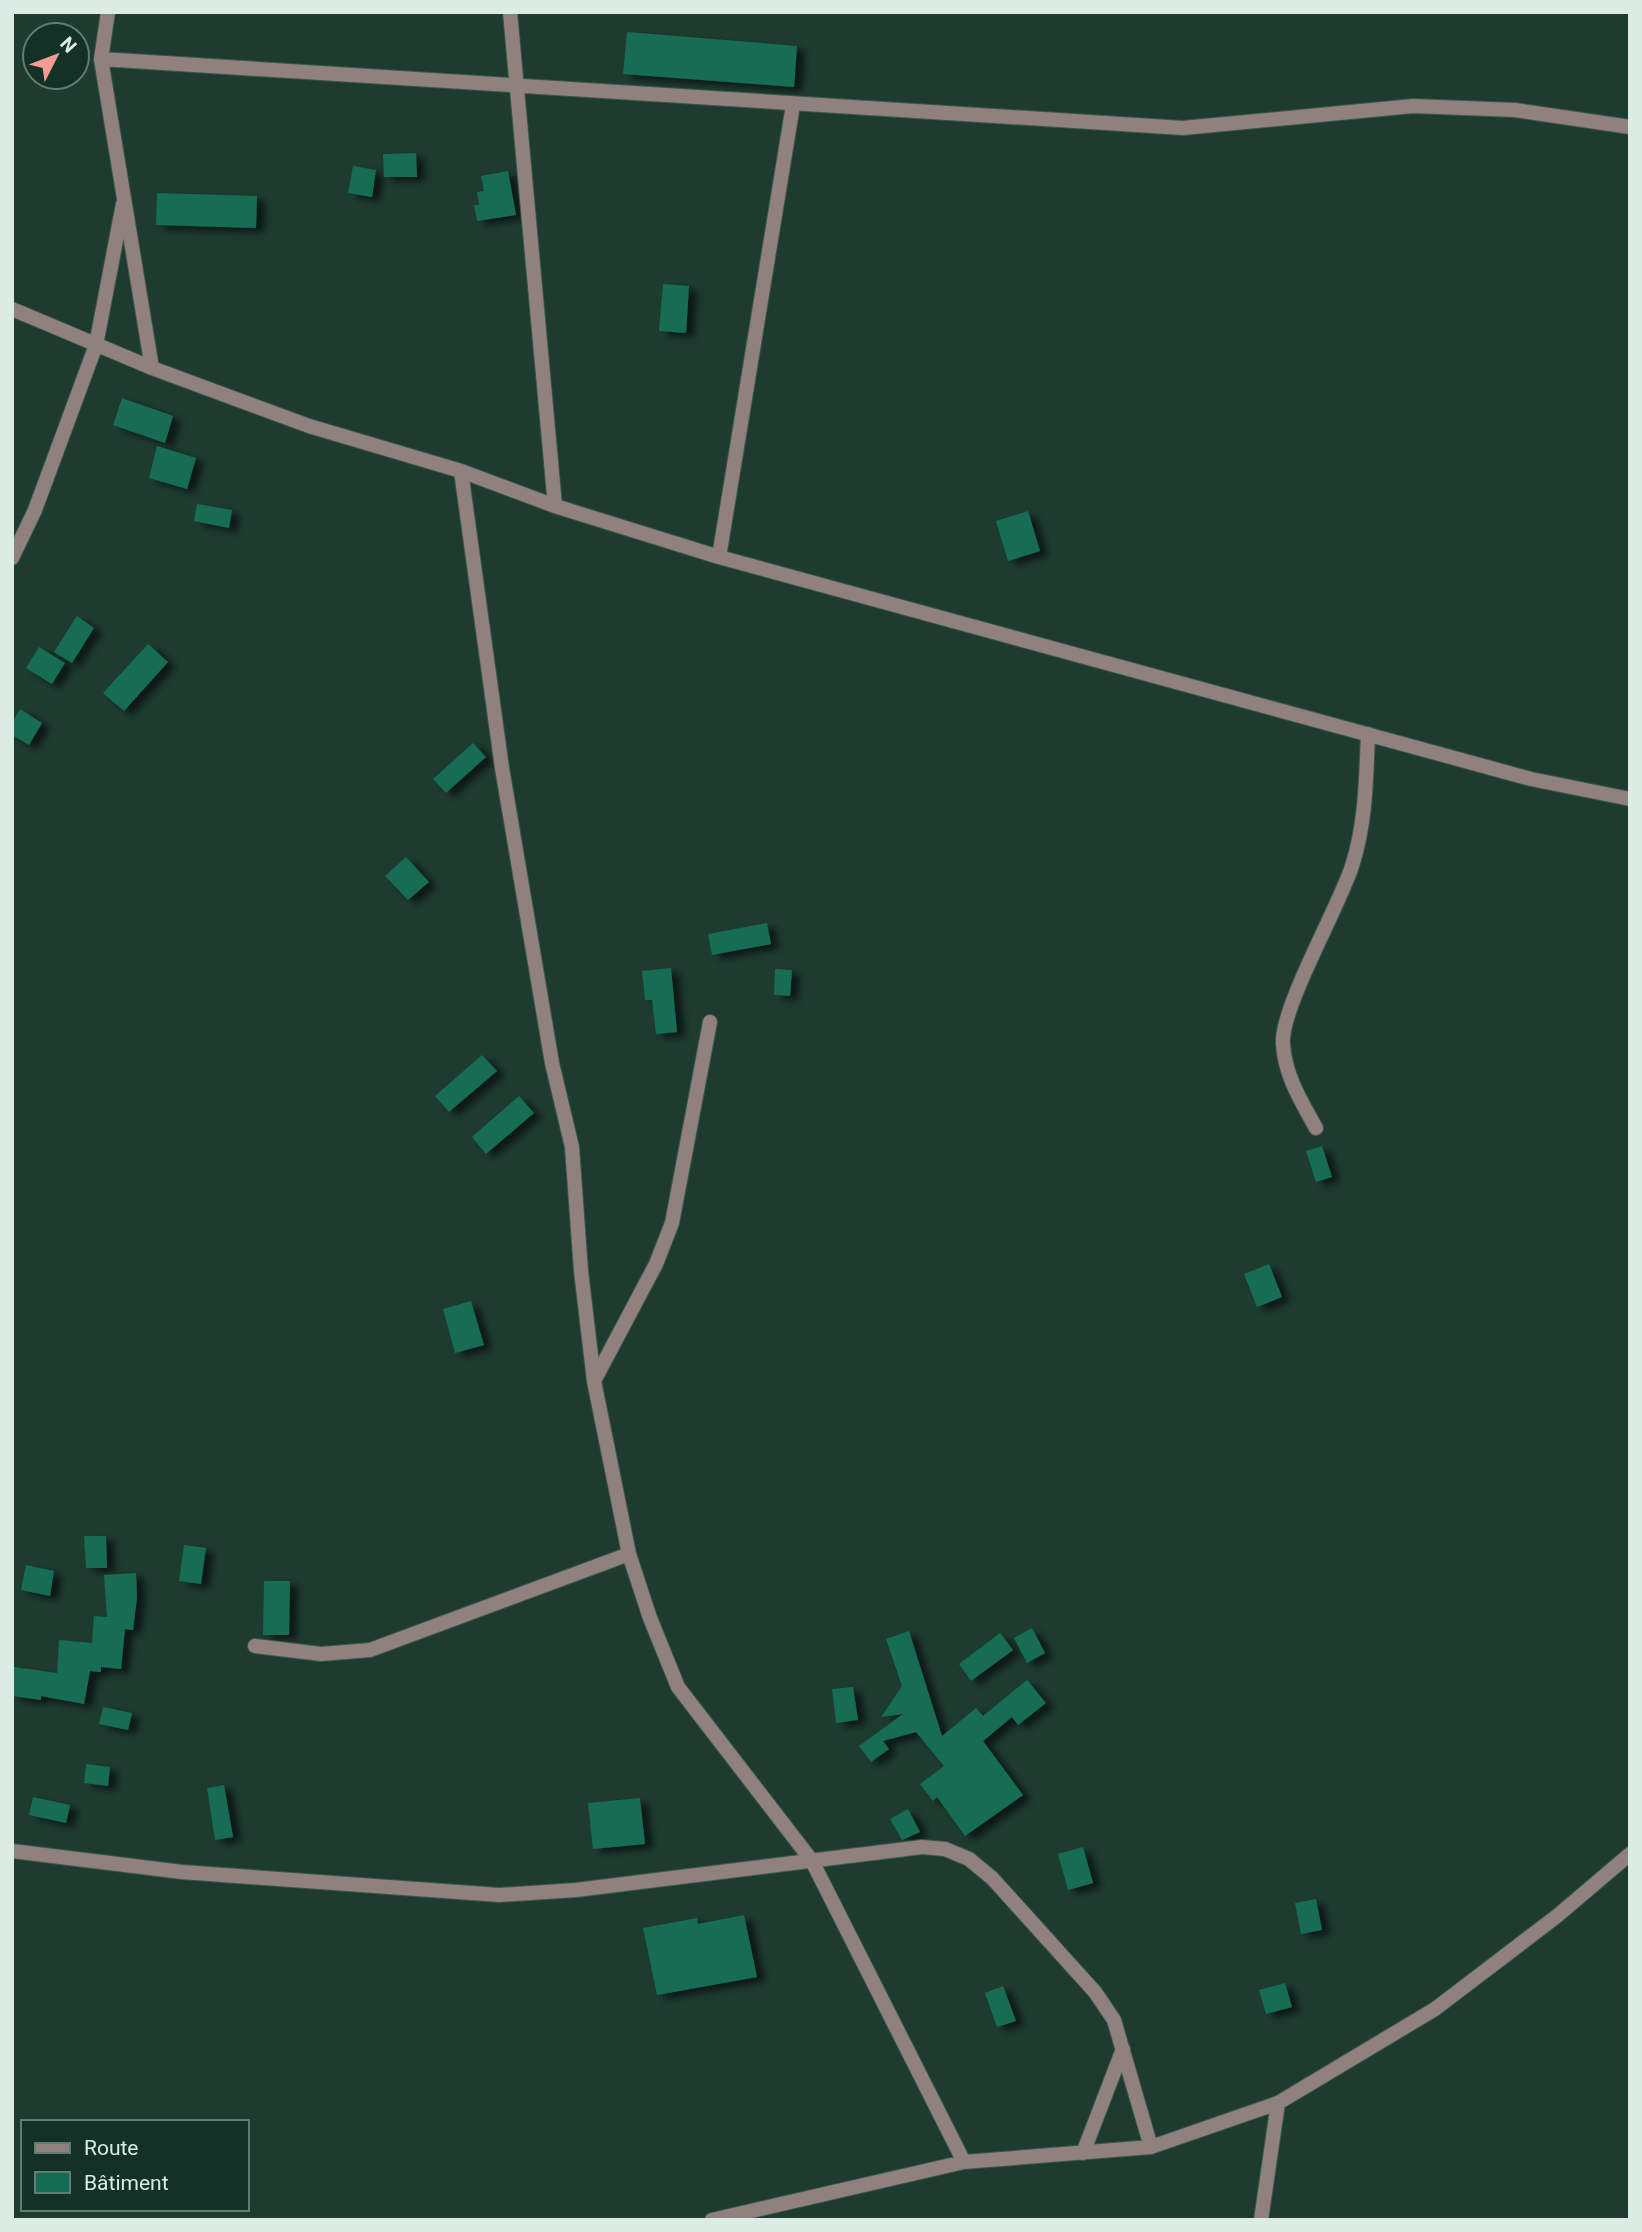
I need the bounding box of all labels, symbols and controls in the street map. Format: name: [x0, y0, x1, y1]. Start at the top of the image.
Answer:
north arrow: [21, 21, 91, 91]
text: N: [55, 32, 81, 58]
legend: [21, 2120, 248, 2211]
text: Route: [84, 2136, 139, 2160]
text: Bâtiment: [84, 2171, 169, 2195]

